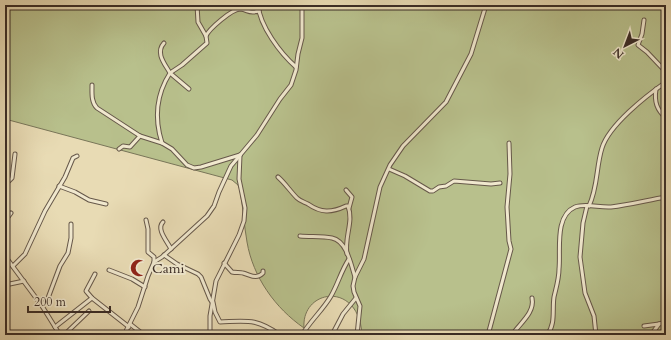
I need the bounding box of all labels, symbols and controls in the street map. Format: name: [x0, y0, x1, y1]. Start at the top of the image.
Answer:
north arrow: [605, 26, 645, 66]
text: N: [610, 44, 627, 62]
mosque icon: Cami: [129, 258, 149, 278]
place label: Cami: [152, 259, 185, 278]
scale bar: [28, 288, 110, 314]
text: 200 m: [34, 294, 67, 310]

